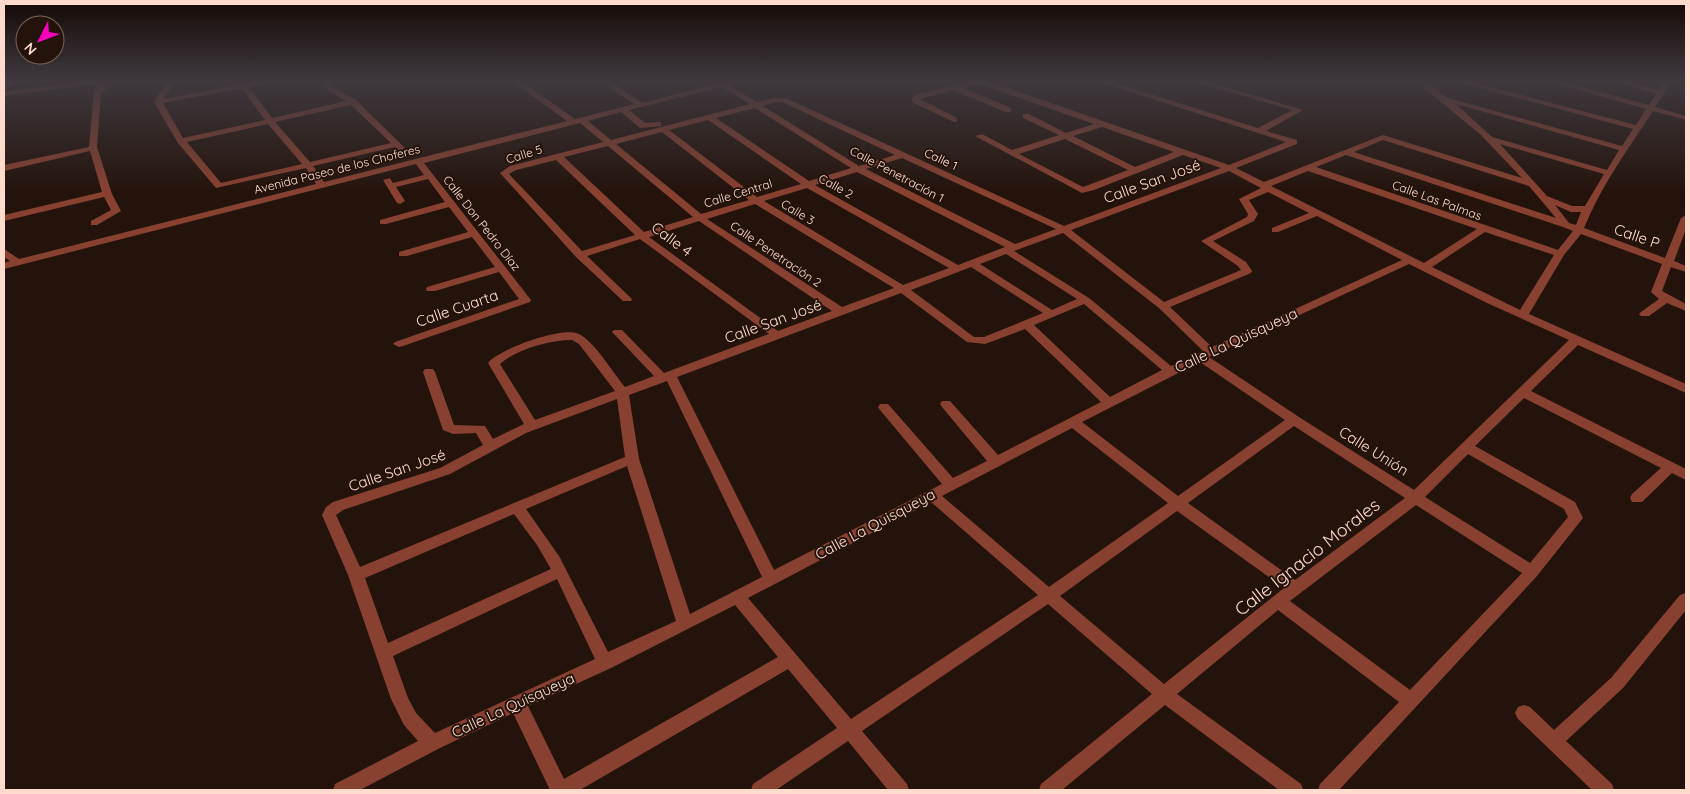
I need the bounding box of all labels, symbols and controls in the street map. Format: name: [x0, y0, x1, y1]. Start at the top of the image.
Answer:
north arrow: [15, 15, 65, 65]
text: N: [20, 39, 40, 59]
street label: Avenida Paseo de los Choferes: [252, 141, 422, 197]
street label: Calle 5: [504, 141, 544, 167]
street label: Calle Penetración 1: [847, 143, 947, 205]
street label: Calle 1: [922, 145, 960, 173]
street label: Calle San José: [1101, 155, 1203, 207]
street label: Calle 2: [816, 170, 856, 202]
street label: Calle Don Pedro Díaz: [440, 172, 524, 274]
street label: Calle Central: [702, 175, 774, 211]
street label: Calle Las Palmas: [1390, 177, 1484, 223]
street label: Calle 3: [778, 196, 818, 228]
street label: Calle 4: [648, 218, 696, 261]
street label: Calle Penetración 2: [728, 218, 825, 290]
street label: Calle P: [1612, 219, 1662, 253]
street label: Calle Cuarta: [413, 285, 501, 331]
street label: Calle San José: [722, 295, 824, 347]
street label: Calle La Quisqueya: [1172, 303, 1300, 377]
street label: Calle Unión: [1336, 422, 1412, 480]
street label: Calle San José: [346, 444, 448, 496]
street label: Calle La Quisqueya: [812, 484, 938, 564]
street label: Calle Ignacio Morales: [1230, 493, 1384, 621]
street label: Calle La Quisqueya: [449, 668, 577, 742]

